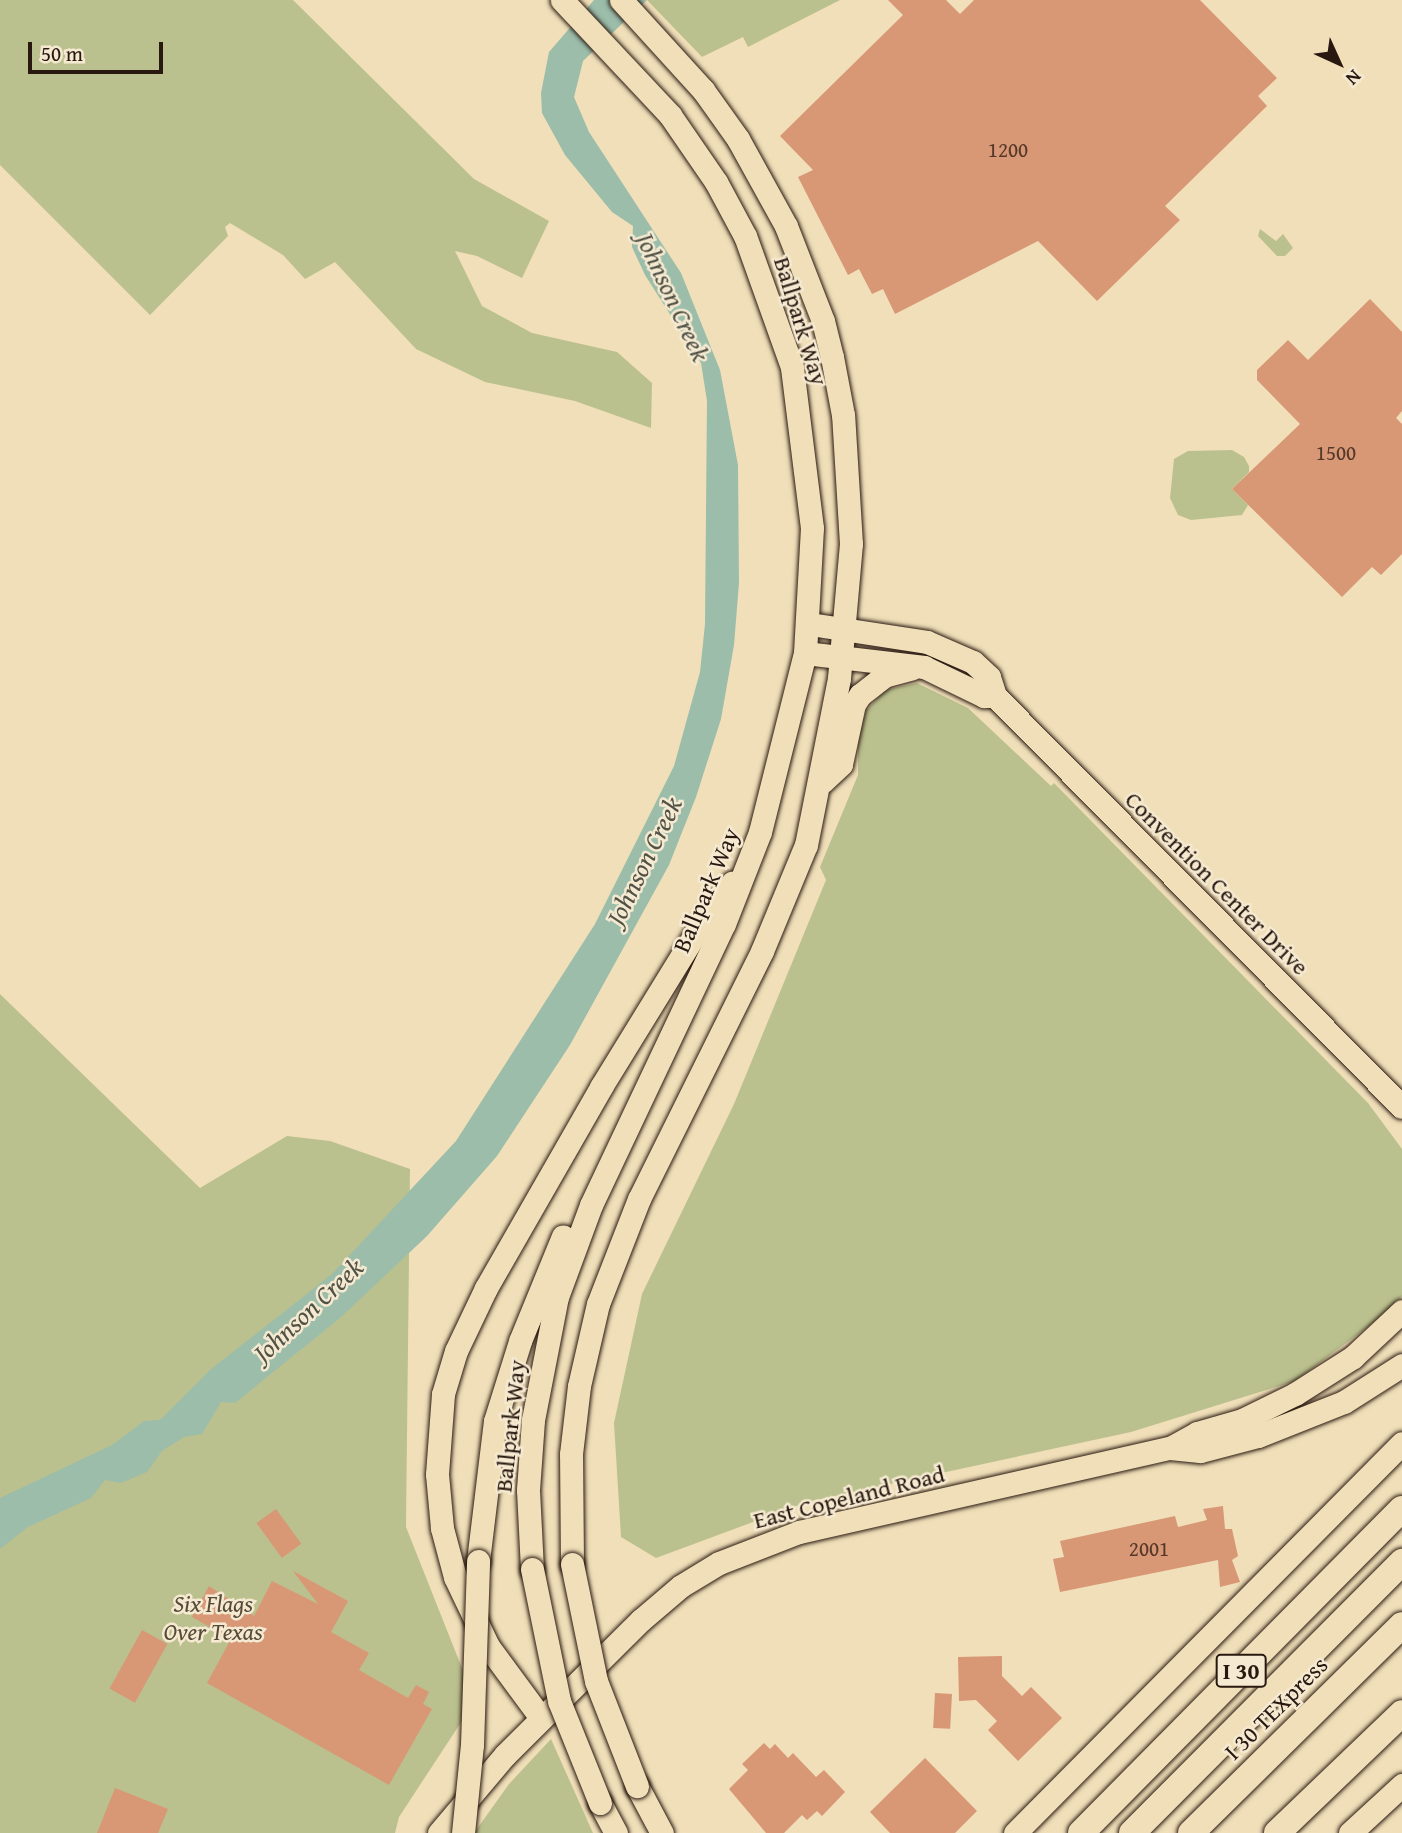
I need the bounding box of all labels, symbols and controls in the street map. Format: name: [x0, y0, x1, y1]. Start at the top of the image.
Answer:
scale bar: [32, 28, 166, 72]
north arrow: [1304, 28, 1374, 98]
text: 50 m: [41, 38, 83, 69]
text: N: [1339, 63, 1368, 92]
house number: 1200: [988, 137, 1028, 163]
water label: Johnson Creek: [630, 228, 716, 366]
street label: Ballpark Way: [768, 253, 834, 389]
house number: 1500: [1316, 440, 1356, 466]
street label: Convention Center Drive: [1119, 785, 1315, 981]
water label: Johnson Creek: [600, 792, 688, 930]
street label: Ballpark Way: [667, 823, 745, 957]
water label: Johnson Creek: [247, 1251, 369, 1369]
street label: Ballpark Way: [489, 1358, 531, 1494]
street label: East Copeland Road: [750, 1459, 948, 1535]
house number: 2001: [1129, 1536, 1169, 1562]
park label: Six Flags Over Texas: [163, 1590, 263, 1646]
street label: I 30 TEXpress: [1218, 1650, 1334, 1766]
road number: I 30: [1215, 1652, 1267, 1690]

